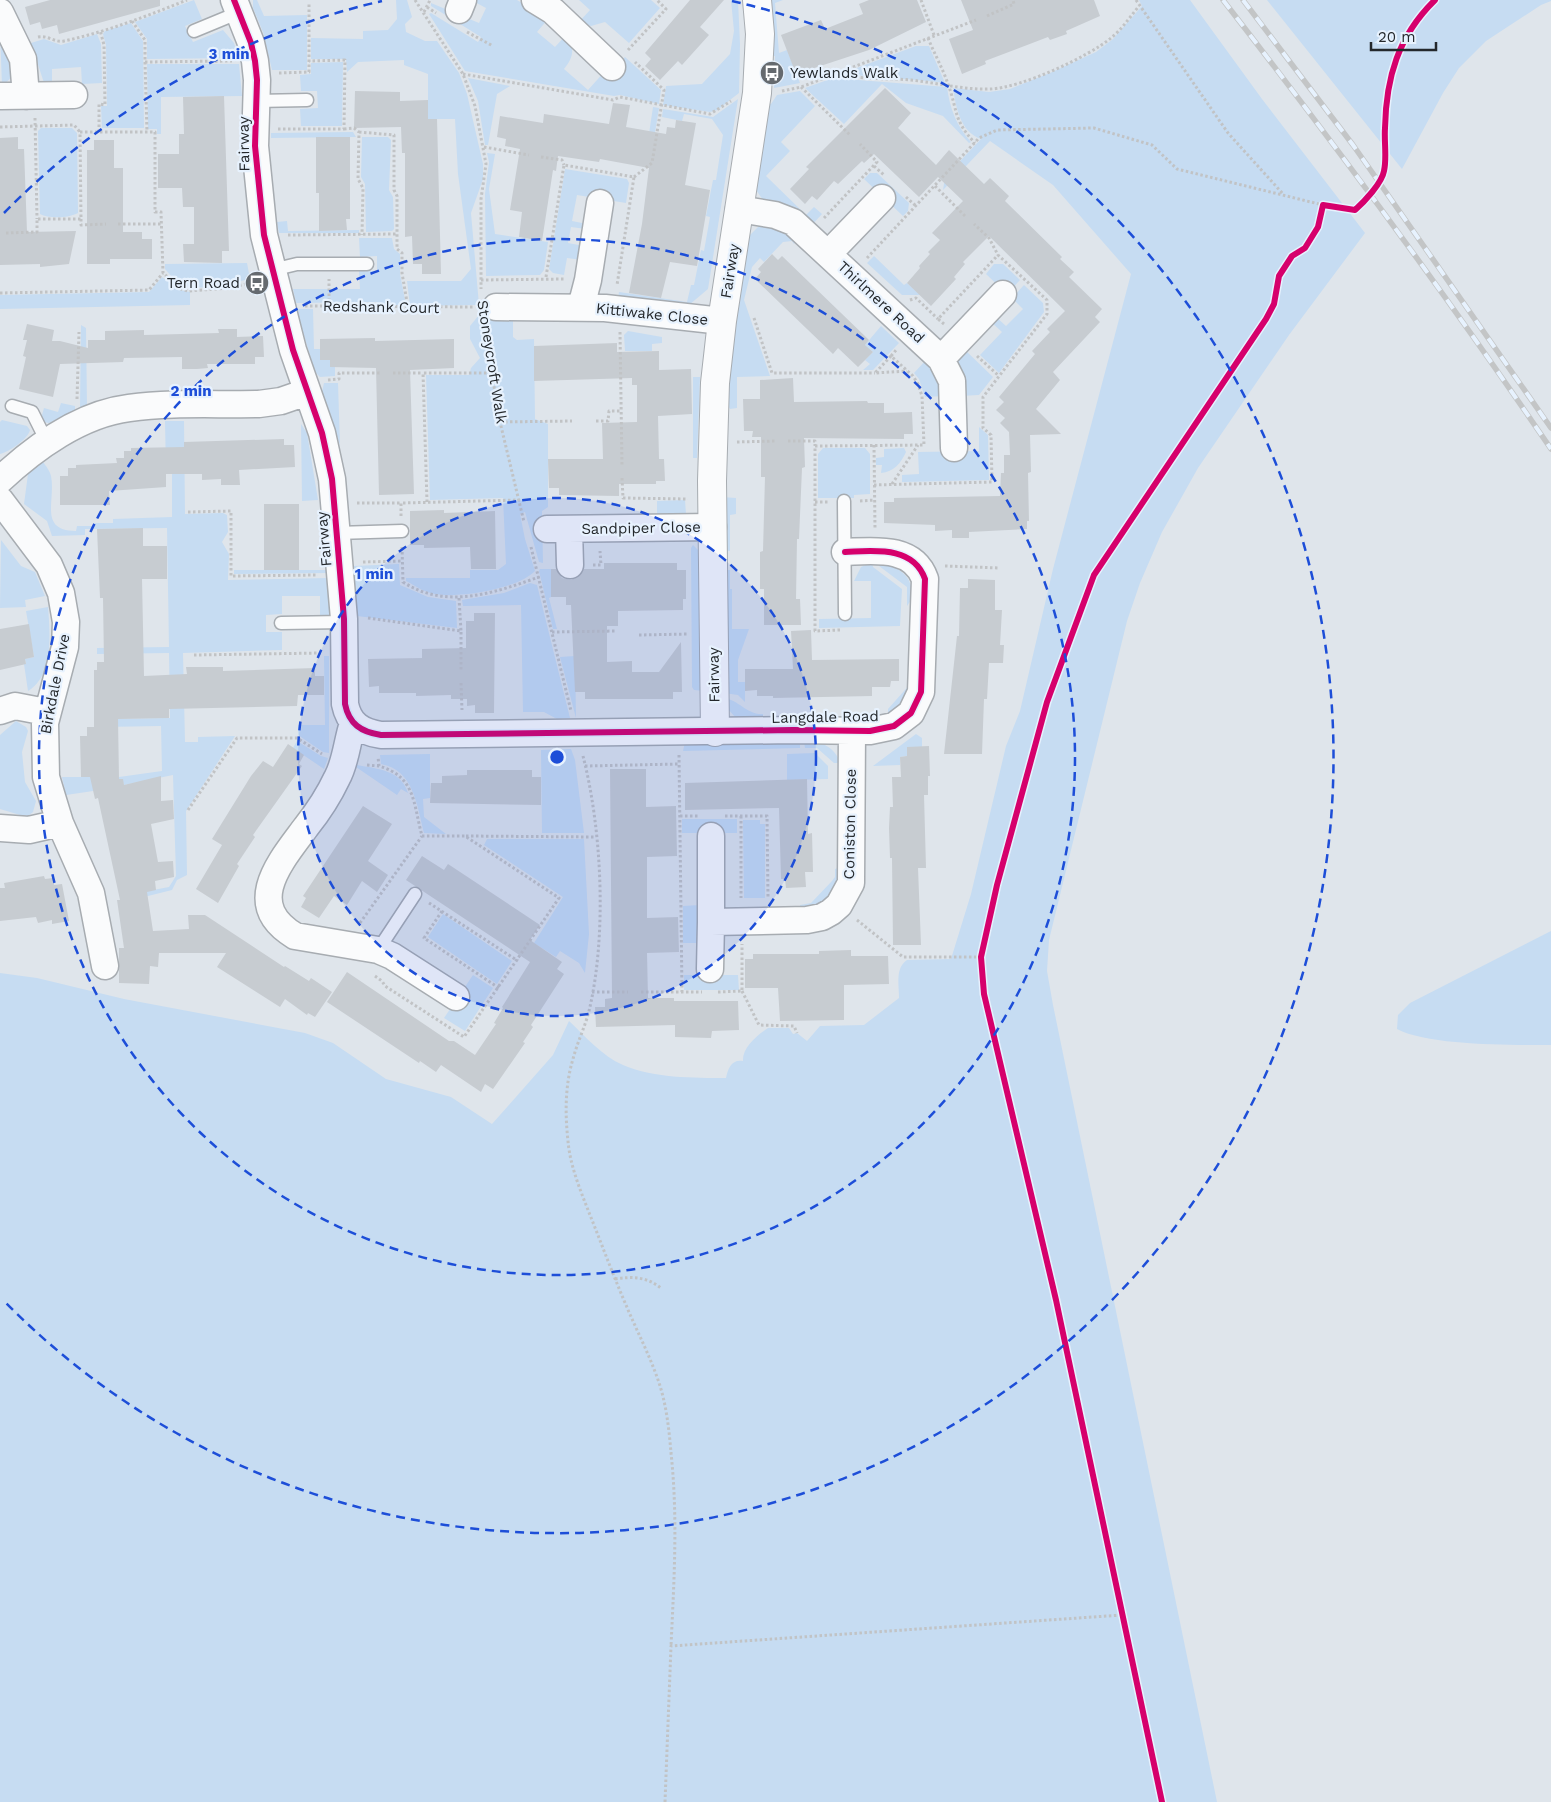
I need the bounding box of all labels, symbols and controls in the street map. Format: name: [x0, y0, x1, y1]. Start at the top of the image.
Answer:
scale bar: [1371, 20, 1436, 52]
text: 20 m: [1378, 28, 1416, 46]
text: 3 min: [209, 45, 249, 63]
bus stop icon: Yewlands Walk: [759, 60, 785, 86]
place label: Yewlands Walk: [790, 64, 899, 82]
street label: Fairway: [235, 116, 253, 172]
street label: Fairway: [717, 242, 743, 300]
street label: Thirlmere Road: [834, 257, 928, 347]
bus stop icon: Tern Road: [244, 270, 270, 296]
place label: Tern Road: [167, 274, 240, 292]
street label: Redshank Court: [323, 297, 440, 317]
street label: Stoneycroft Walk: [473, 299, 511, 426]
street label: Kittiwake Close: [595, 299, 709, 329]
text: 2 min: [170, 382, 212, 400]
street label: Fairway: [313, 510, 335, 567]
street label: Sandpiper Close: [581, 518, 701, 538]
text: 1 min: [355, 565, 393, 583]
street label: Birkdale Drive: [36, 632, 74, 736]
street label: Fairway: [705, 647, 723, 703]
street label: Langdale Road: [771, 707, 879, 727]
centre of rings: [548, 748, 566, 766]
street label: Coniston Close: [840, 769, 860, 879]

